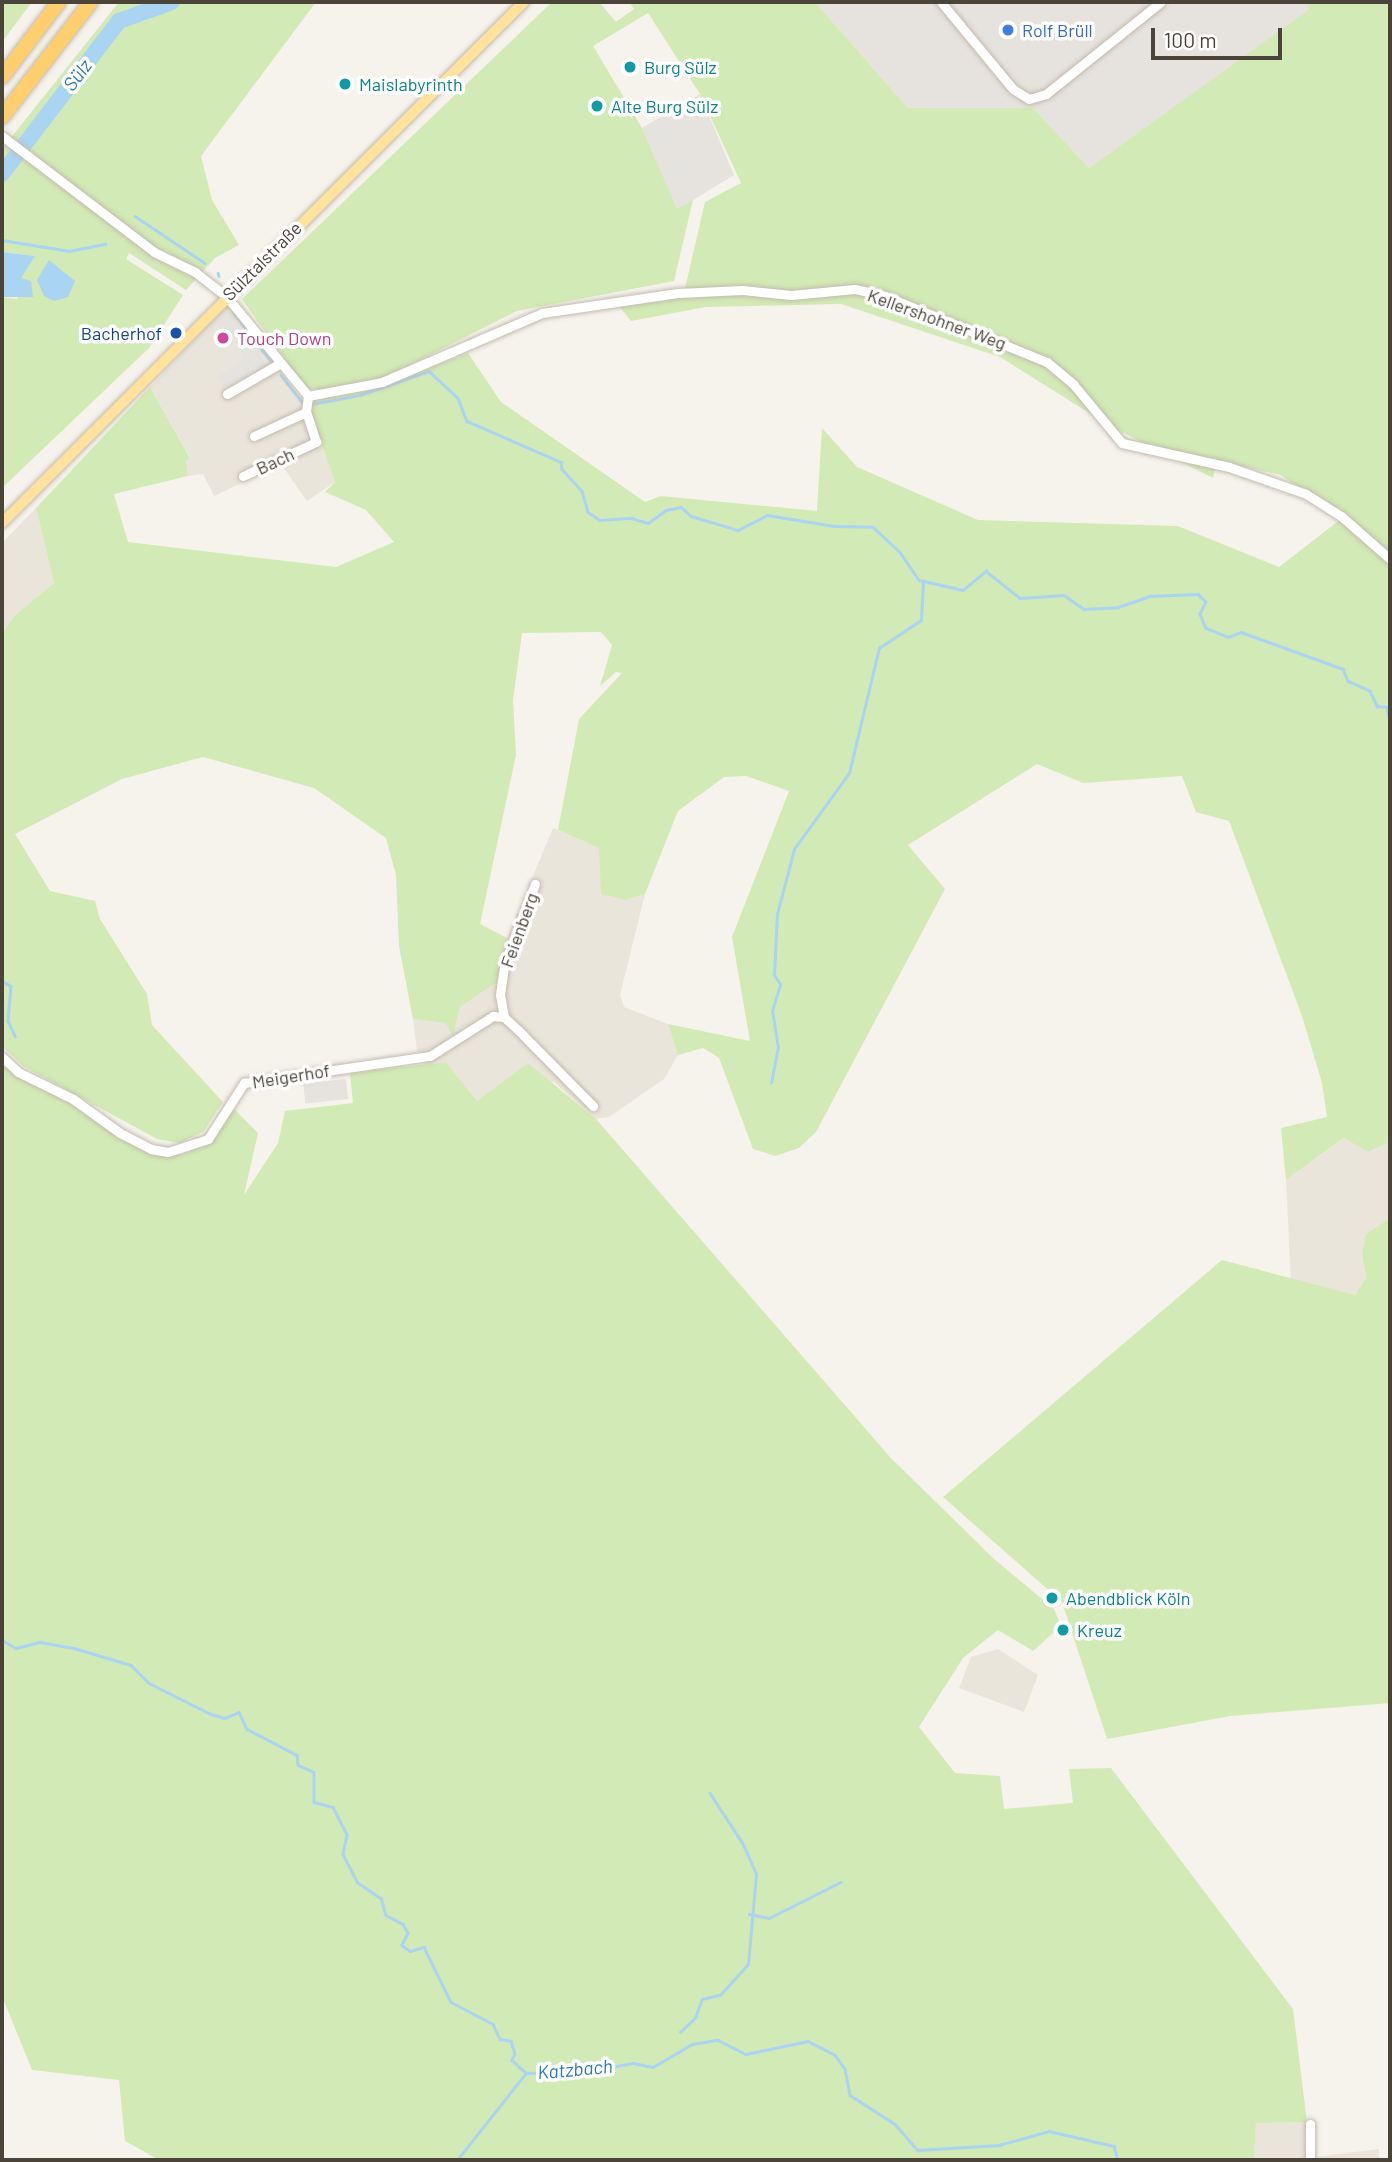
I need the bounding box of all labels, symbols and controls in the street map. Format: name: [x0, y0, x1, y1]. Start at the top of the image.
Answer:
scale bar: [1154, 14, 1285, 58]
place label: Rolf Brüll: [1022, 19, 1093, 41]
marker: Rolf Brüll: [1000, 22, 1016, 38]
text: 100 m: [1164, 27, 1217, 52]
water label: Sülz: [58, 55, 96, 95]
place label: Burg Sülz: [644, 56, 717, 78]
marker: Burg Sülz: [622, 59, 638, 75]
place label: Maislabyrinth: [359, 73, 463, 95]
marker: Maislabyrinth: [337, 76, 353, 92]
place label: Alte Burg Sülz: [611, 95, 718, 117]
marker: Alte Burg Sülz: [589, 98, 605, 114]
street label: Sülztalstraße: [218, 217, 306, 305]
street label: Kellershohner Weg: [865, 284, 1009, 354]
place label: Bacherhof: [81, 322, 162, 344]
marker: Bacherhof: [168, 325, 184, 341]
place label: Touch Down: [237, 327, 331, 349]
marker: Touch Down: [215, 330, 231, 346]
street label: Bach: [253, 443, 297, 479]
street label: Feienberg: [495, 890, 543, 970]
street label: Meigerhof: [251, 1059, 331, 1093]
place label: Abendblick Köln: [1066, 1587, 1190, 1609]
marker: Abendblick Köln: [1044, 1590, 1060, 1606]
place label: Kreuz: [1077, 1619, 1122, 1641]
marker: Kreuz: [1055, 1622, 1071, 1638]
water label: Katzbach: [536, 2054, 614, 2084]

